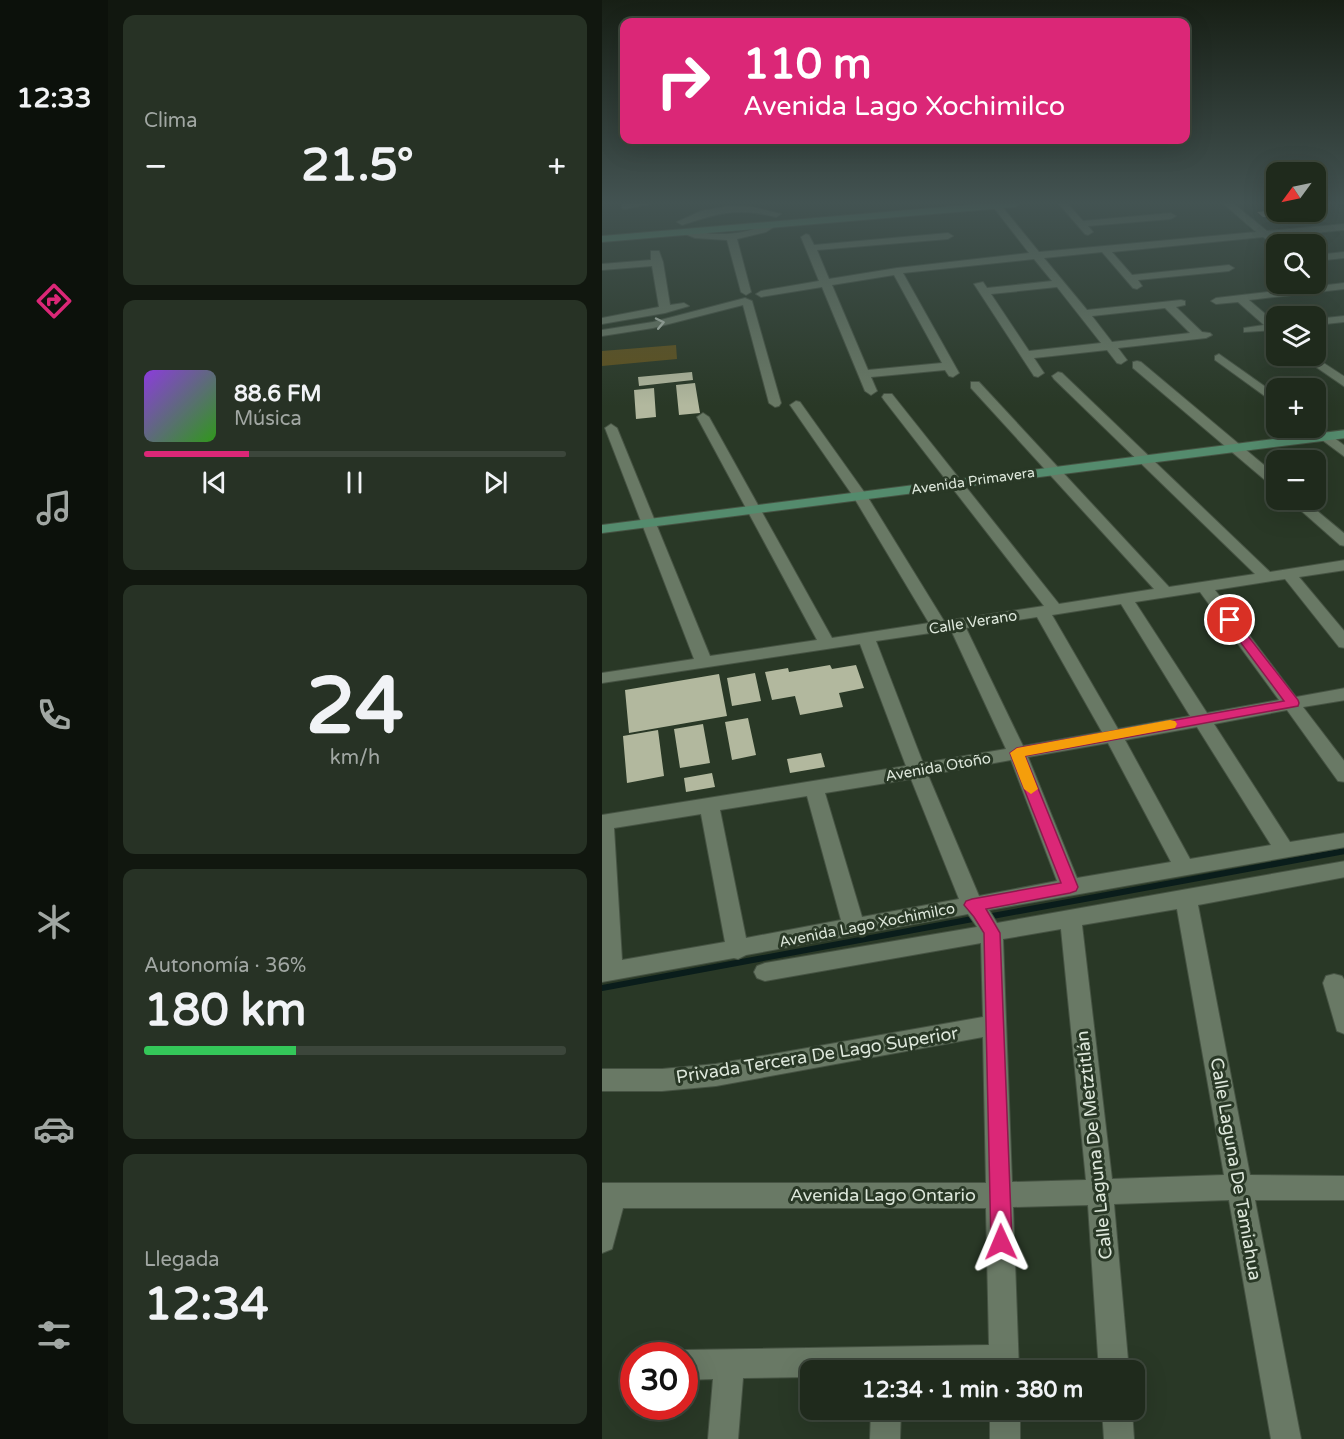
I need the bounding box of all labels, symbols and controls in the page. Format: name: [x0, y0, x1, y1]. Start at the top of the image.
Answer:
text: 110 m: [743, 39, 872, 90]
icon: right: [644, 42, 722, 120]
text: 12:33: [17, 82, 91, 115]
text: Avenida Lago Xochimilco: [743, 90, 1065, 123]
text: Clima: [144, 109, 197, 133]
text: 21.5°: [301, 139, 414, 193]
text: −: [144, 147, 168, 186]
text: +: [547, 147, 566, 186]
north arrow: [1266, 162, 1326, 222]
map controls: [1266, 162, 1326, 510]
button: search: [1266, 234, 1326, 294]
icon: directions: [33, 280, 75, 322]
button: layers: [1266, 306, 1326, 366]
one-way arrow: [654, 318, 664, 331]
button: +: [1266, 378, 1326, 438]
text: 88.6 FM: [234, 381, 322, 407]
text: Música: [234, 407, 302, 431]
button: −: [1266, 450, 1326, 510]
street label: Avenida Primavera: [910, 464, 1036, 498]
icon: previous: [198, 466, 231, 499]
icon: pause: [338, 466, 371, 499]
icon: next: [479, 466, 512, 499]
icon: music: [33, 487, 75, 529]
pin: [1204, 594, 1255, 645]
icon: arrive: [1213, 603, 1246, 636]
street label: Calle Verano: [928, 606, 1018, 638]
text: 24: [306, 660, 404, 754]
icon: phone: [33, 694, 75, 736]
text: km/h: [330, 746, 380, 770]
street label: Avenida Otoño: [884, 749, 992, 785]
street label: Avenida Lago Xochimilco: [777, 899, 957, 951]
icon: climate: [33, 901, 75, 943]
text: Autonomía · 36%: [144, 954, 306, 978]
text: 180 km: [144, 984, 306, 1038]
street label: Privada Tercera De Lago Superior: [674, 1022, 960, 1088]
street label: Calle Laguna De Metztitlán: [1071, 1029, 1117, 1261]
street label: Calle Laguna De Tamiahua: [1206, 1056, 1266, 1282]
icon: car: [33, 1108, 75, 1150]
street label: Avenida Lago Ontario: [790, 1184, 976, 1206]
position arrow: [969, 1210, 1033, 1274]
text: Llegada: [144, 1248, 220, 1272]
text: 12:34: [144, 1278, 269, 1332]
icon: filters: [33, 1314, 75, 1356]
speed limit sign: 30: [620, 1342, 698, 1420]
text: 12:34 · 1 min · 380 m: [862, 1377, 1083, 1403]

